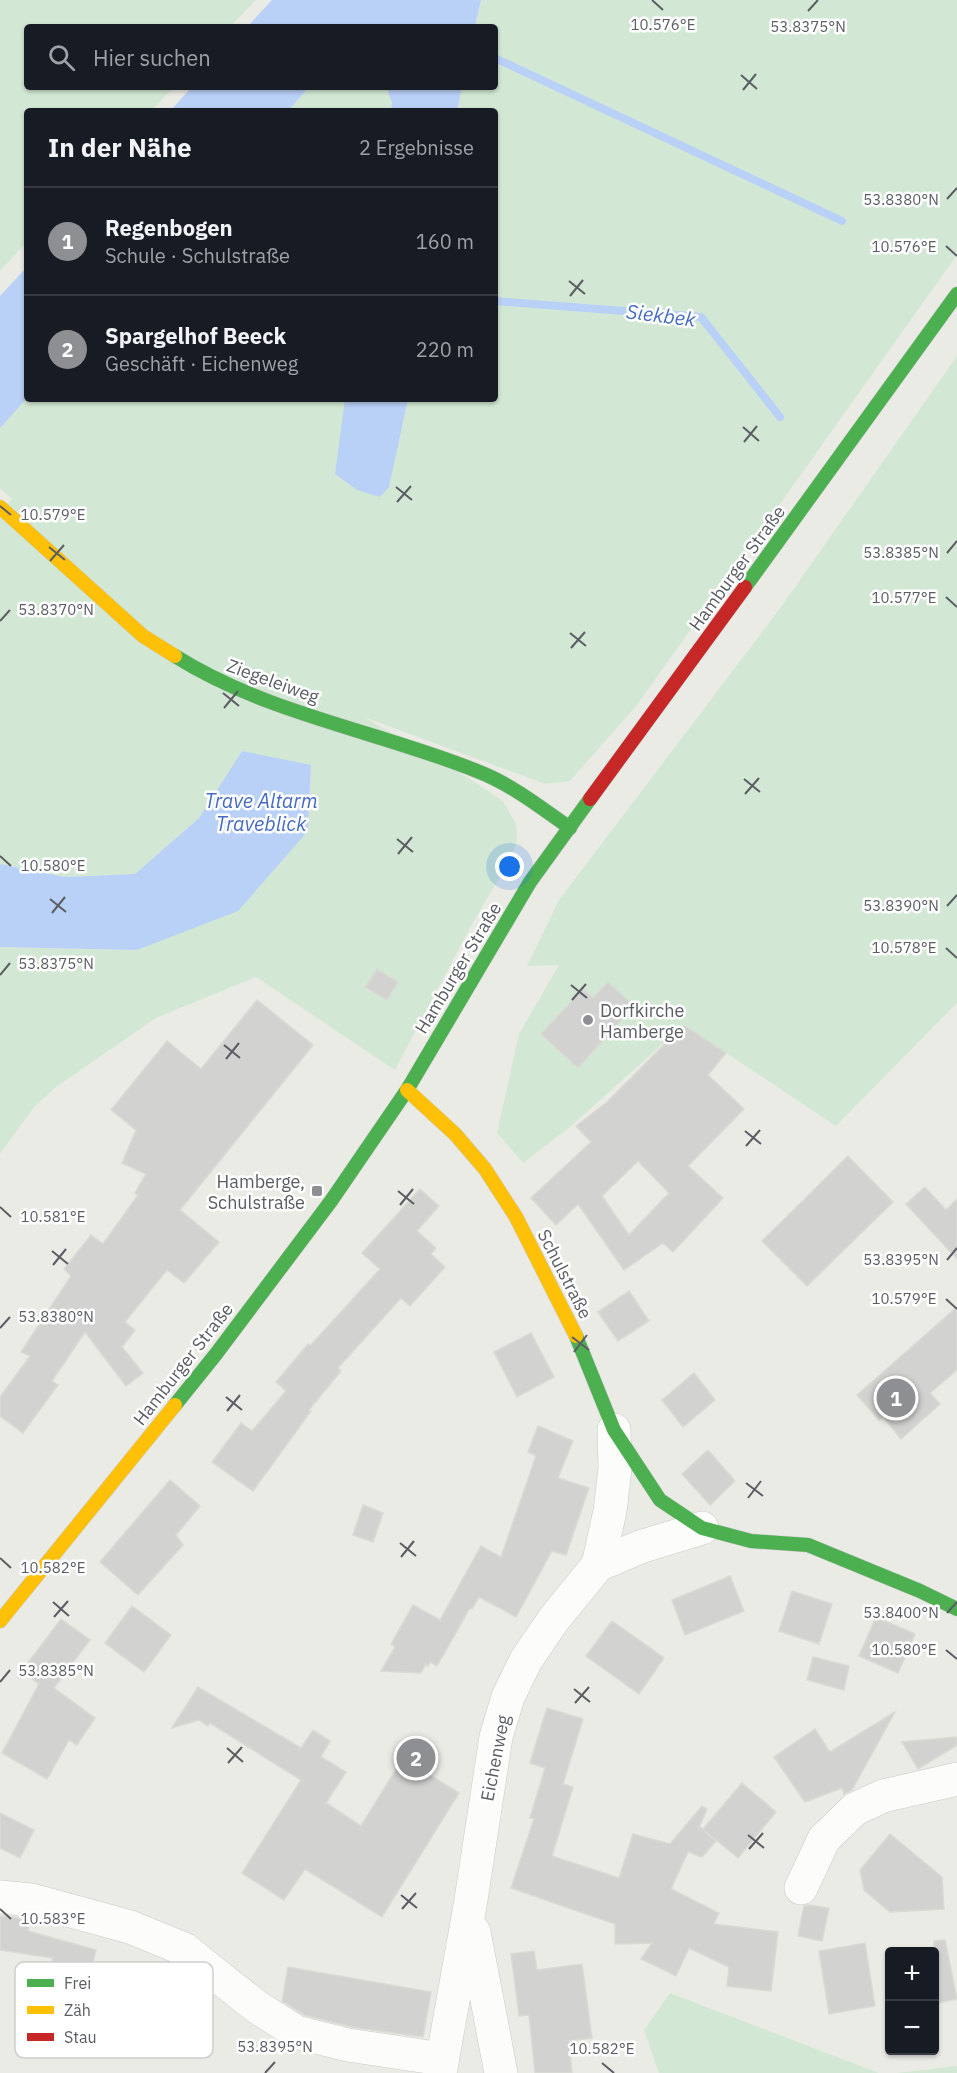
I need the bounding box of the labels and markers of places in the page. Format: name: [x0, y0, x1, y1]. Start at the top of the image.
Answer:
place label: Dorfkirche Hamberge: [600, 999, 684, 1043]
marker: Dorfkirche Hamberge: [581, 1013, 595, 1027]
place label: Hamberge, Schulstraße: [208, 1170, 305, 1214]
marker: Hamberge, Schulstraße: [310, 1184, 324, 1198]
pin: 1: [876, 1376, 916, 1420]
pin: 2: [396, 1736, 436, 1780]

